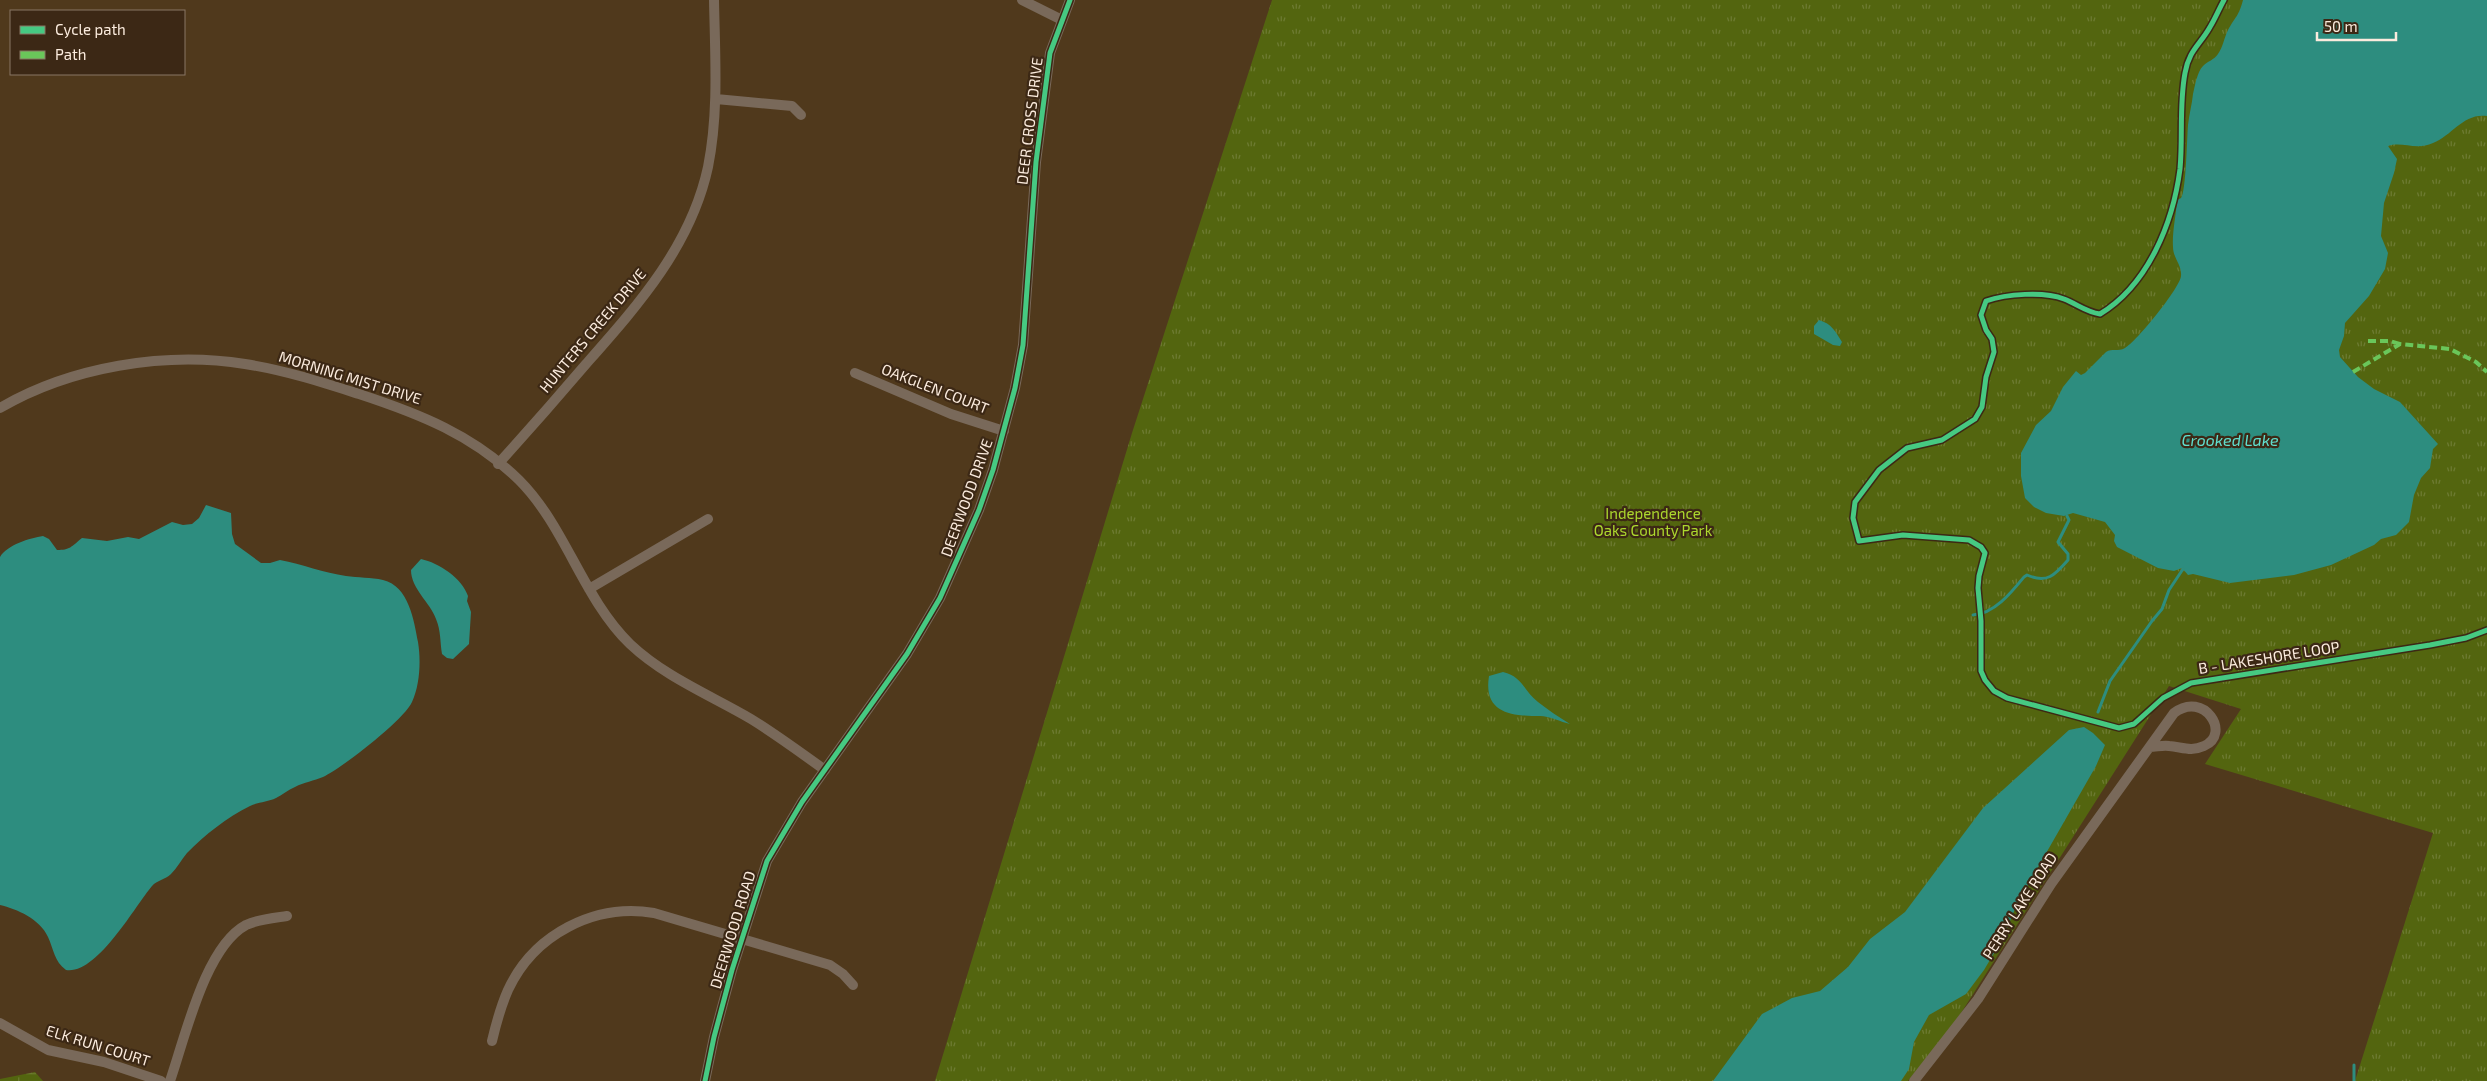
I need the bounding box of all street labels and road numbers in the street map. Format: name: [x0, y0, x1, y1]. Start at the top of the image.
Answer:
street label: DEER CROSS DRIVE: [1012, 56, 1046, 186]
street label: HUNTERS CREEK DRIVE: [535, 265, 649, 396]
street label: MORNING MIST DRIVE: [277, 347, 424, 407]
street label: OAKGLEN COURT: [879, 359, 992, 417]
street label: DEERWOOD DRIVE: [936, 436, 996, 559]
street label: B - LAKESHORE LOOP: [2197, 637, 2341, 677]
street label: PERRY LAKE ROAD: [1978, 849, 2060, 962]
street label: DEERWOOD ROAD: [706, 869, 759, 991]
street label: ELK RUN COURT: [44, 1021, 153, 1069]

